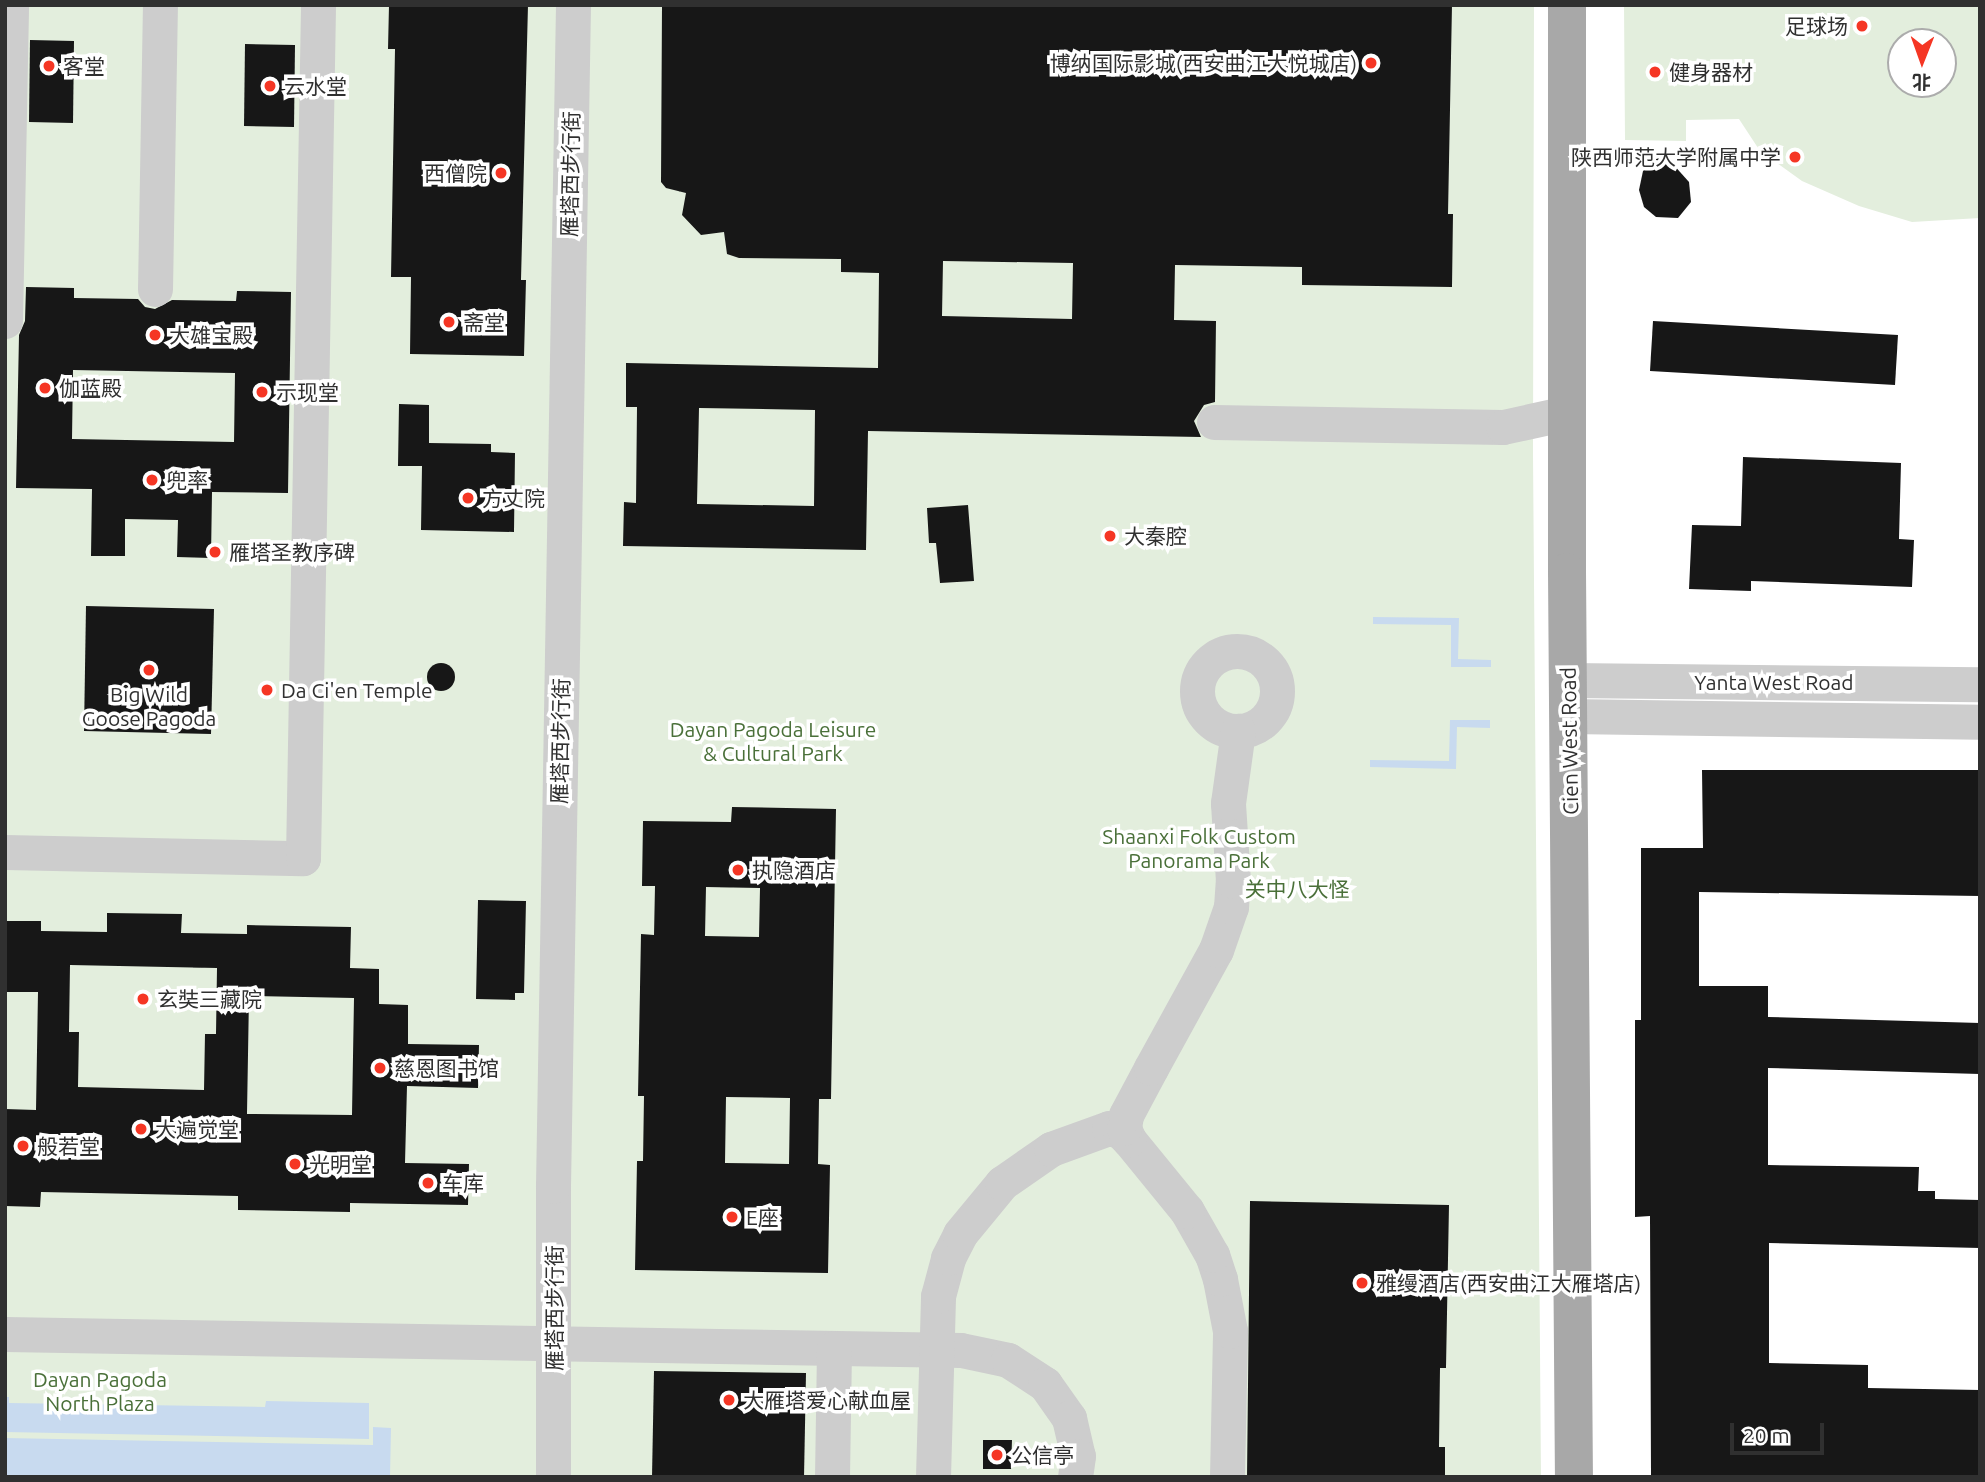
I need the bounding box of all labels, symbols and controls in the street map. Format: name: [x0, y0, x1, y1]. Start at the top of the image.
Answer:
place label: 足球场: [1785, 13, 1848, 39]
marker: 足球场: [1854, 18, 1870, 34]
north arrow: [1887, 28, 1957, 98]
place label: 博纳国际影城(西安曲江大悦城店): [1050, 50, 1357, 76]
place label: 客堂: [63, 53, 105, 79]
marker: 博纳国际影城(西安曲江大悦城店): [1363, 55, 1379, 71]
marker: 客堂: [41, 58, 57, 74]
place label: 健身器材: [1669, 59, 1753, 85]
marker: 健身器材: [1647, 64, 1663, 80]
text: 北: [1912, 71, 1931, 93]
place label: 云水堂: [284, 73, 347, 99]
marker: 云水堂: [262, 78, 278, 94]
street label: 雁塔西步行街: [556, 111, 584, 237]
place label: 陕西师范大学附属中学: [1571, 144, 1781, 170]
marker: 陕西师范大学附属中学: [1787, 149, 1803, 165]
place label: 西僧院: [424, 160, 487, 186]
marker: 西僧院: [493, 165, 509, 181]
place label: 斋堂: [463, 309, 505, 335]
marker: 斋堂: [441, 314, 457, 330]
place label: 大雄宝殿: [169, 322, 253, 348]
marker: 大雄宝殿: [147, 327, 163, 343]
place label: 伽蓝殿: [59, 375, 122, 401]
place label: 示现堂: [276, 379, 339, 405]
marker: 伽蓝殿: [37, 380, 53, 396]
marker: 示现堂: [254, 384, 270, 400]
place label: 兜率: [166, 467, 208, 493]
marker: 兜率: [144, 472, 160, 488]
place label: 方丈院: [482, 485, 545, 511]
marker: 方丈院: [460, 490, 476, 506]
place label: 大秦腔: [1124, 523, 1187, 549]
marker: 大秦腔: [1102, 528, 1118, 544]
place label: 雁塔圣教序碑: [229, 539, 355, 565]
marker: 雁塔圣教序碑: [207, 544, 223, 560]
marker: Big Wild Goose Pagoda: [141, 662, 157, 678]
street label: Cien West Road: [1555, 667, 1583, 815]
street label: Yanta West Road: [1694, 669, 1854, 695]
place label: Da Ci'en Temple: [281, 677, 433, 703]
street label: 雁塔西步行街: [546, 678, 574, 804]
place label: Big Wild Goose Pagoda: [82, 681, 216, 731]
marker: Da Ci'en Temple: [259, 682, 275, 698]
park label: Dayan Pagoda Leisure & Cultural Park: [670, 716, 876, 766]
park label: Shaanxi Folk Custom Panorama Park: [1102, 823, 1296, 873]
place label: 执隐酒店: [752, 857, 836, 883]
marker: 执隐酒店: [730, 862, 746, 878]
park label: 关中八大怪: [1245, 876, 1349, 902]
place label: 玄奘三藏院: [157, 986, 262, 1012]
marker: 玄奘三藏院: [135, 991, 151, 1007]
place label: 慈恩图书馆: [394, 1055, 499, 1081]
marker: 慈恩图书馆: [372, 1060, 388, 1076]
place label: 大遍觉堂: [155, 1116, 239, 1142]
marker: 大遍觉堂: [133, 1121, 149, 1137]
place label: 般若堂: [37, 1133, 100, 1159]
marker: 般若堂: [15, 1138, 31, 1154]
place label: 光明堂: [309, 1151, 372, 1177]
marker: 光明堂: [287, 1156, 303, 1172]
place label: 车库: [442, 1170, 484, 1196]
marker: 车库: [420, 1175, 436, 1191]
place label: E座: [746, 1204, 779, 1230]
marker: E座: [724, 1209, 740, 1225]
street label: 雁塔西步行街: [541, 1245, 567, 1371]
place label: 雅缦酒店(西安曲江大雁塔店): [1376, 1270, 1641, 1296]
marker: 雅缦酒店(西安曲江大雁塔店): [1354, 1275, 1370, 1291]
park label: Dayan Pagoda North Plaza: [33, 1366, 167, 1416]
place label: 大雁塔爱心献血屋: [743, 1387, 911, 1413]
marker: 大雁塔爱心献血屋: [721, 1392, 737, 1408]
scale bar: [1733, 1408, 1828, 1452]
text: 20 m: [1743, 1423, 1790, 1447]
place label: 公信亭: [1011, 1442, 1074, 1468]
marker: 公信亭: [989, 1447, 1005, 1463]

